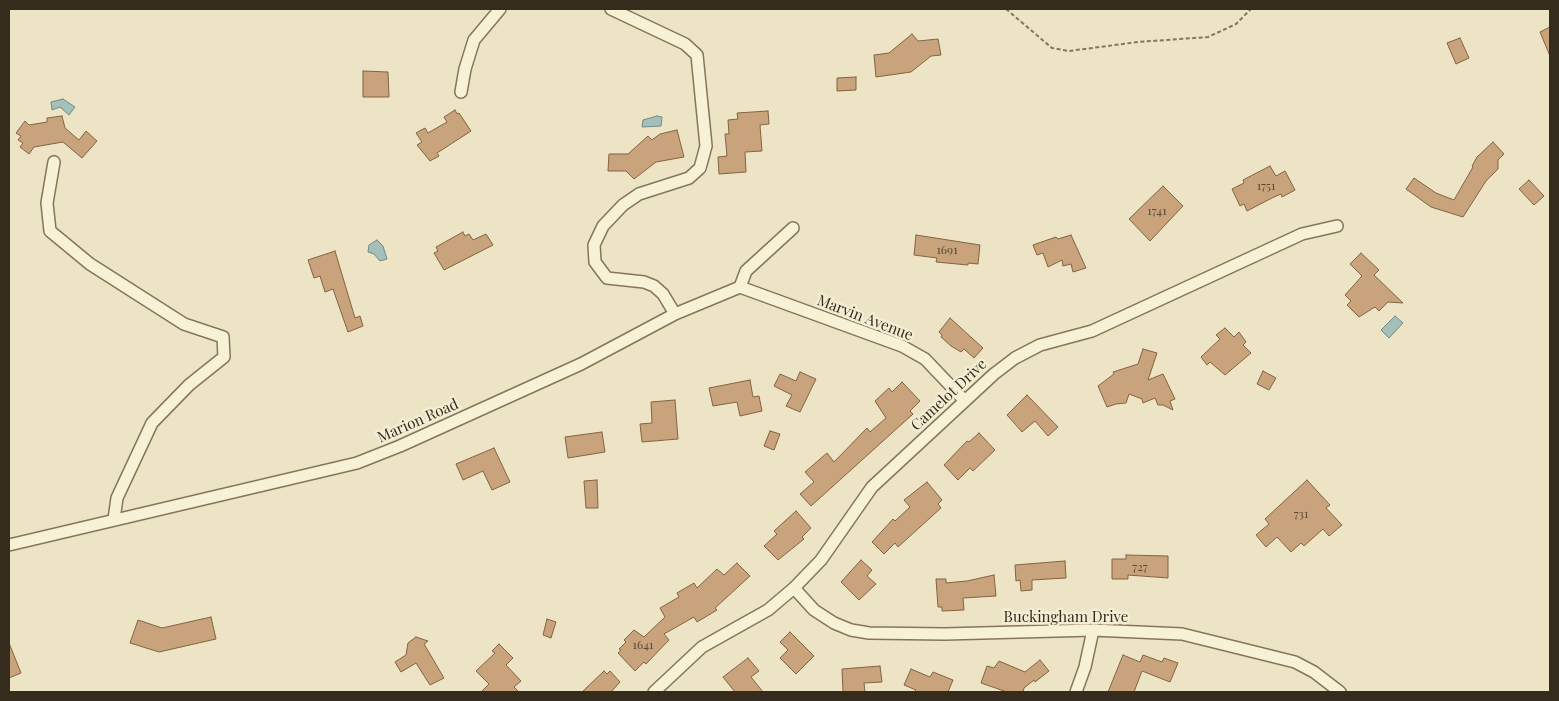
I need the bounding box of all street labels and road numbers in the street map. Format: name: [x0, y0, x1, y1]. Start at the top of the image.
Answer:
street label: Marvin Avenue: [815, 291, 915, 345]
street label: Camelot Drive: [907, 355, 991, 435]
street label: Marion Road: [375, 395, 461, 447]
street label: Buckingham Drive: [1004, 608, 1128, 626]

